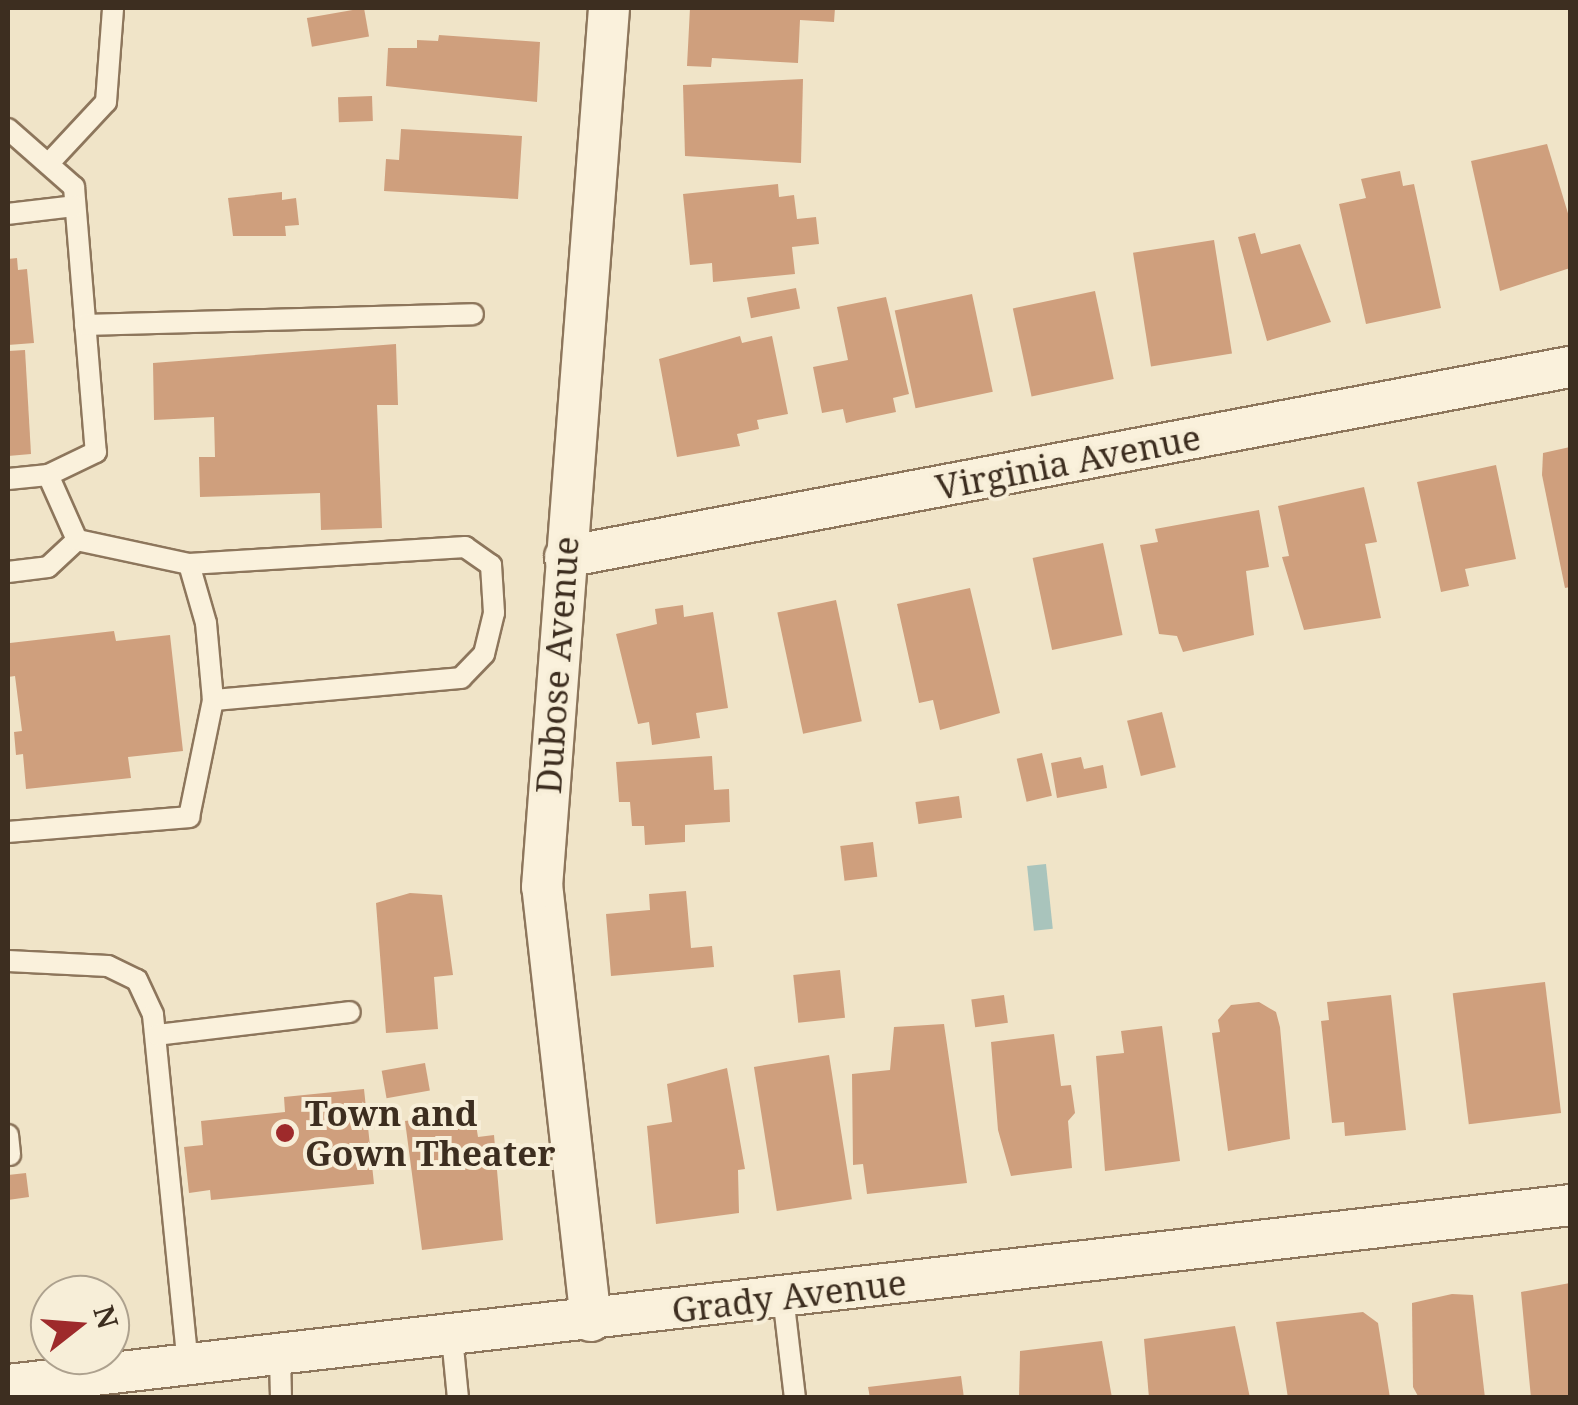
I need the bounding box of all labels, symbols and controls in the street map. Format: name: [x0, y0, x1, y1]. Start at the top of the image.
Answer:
street label: Virginia Avenue: [932, 416, 1204, 508]
street label: Dubose Avenue: [527, 535, 587, 795]
place label: Town and Gown Theater: [305, 1092, 556, 1174]
marker: Town and Gown Theater: [274, 1122, 296, 1144]
street label: Grady Avenue: [669, 1261, 909, 1331]
north arrow: [30, 1275, 130, 1375]
text: N: [85, 1301, 128, 1333]

